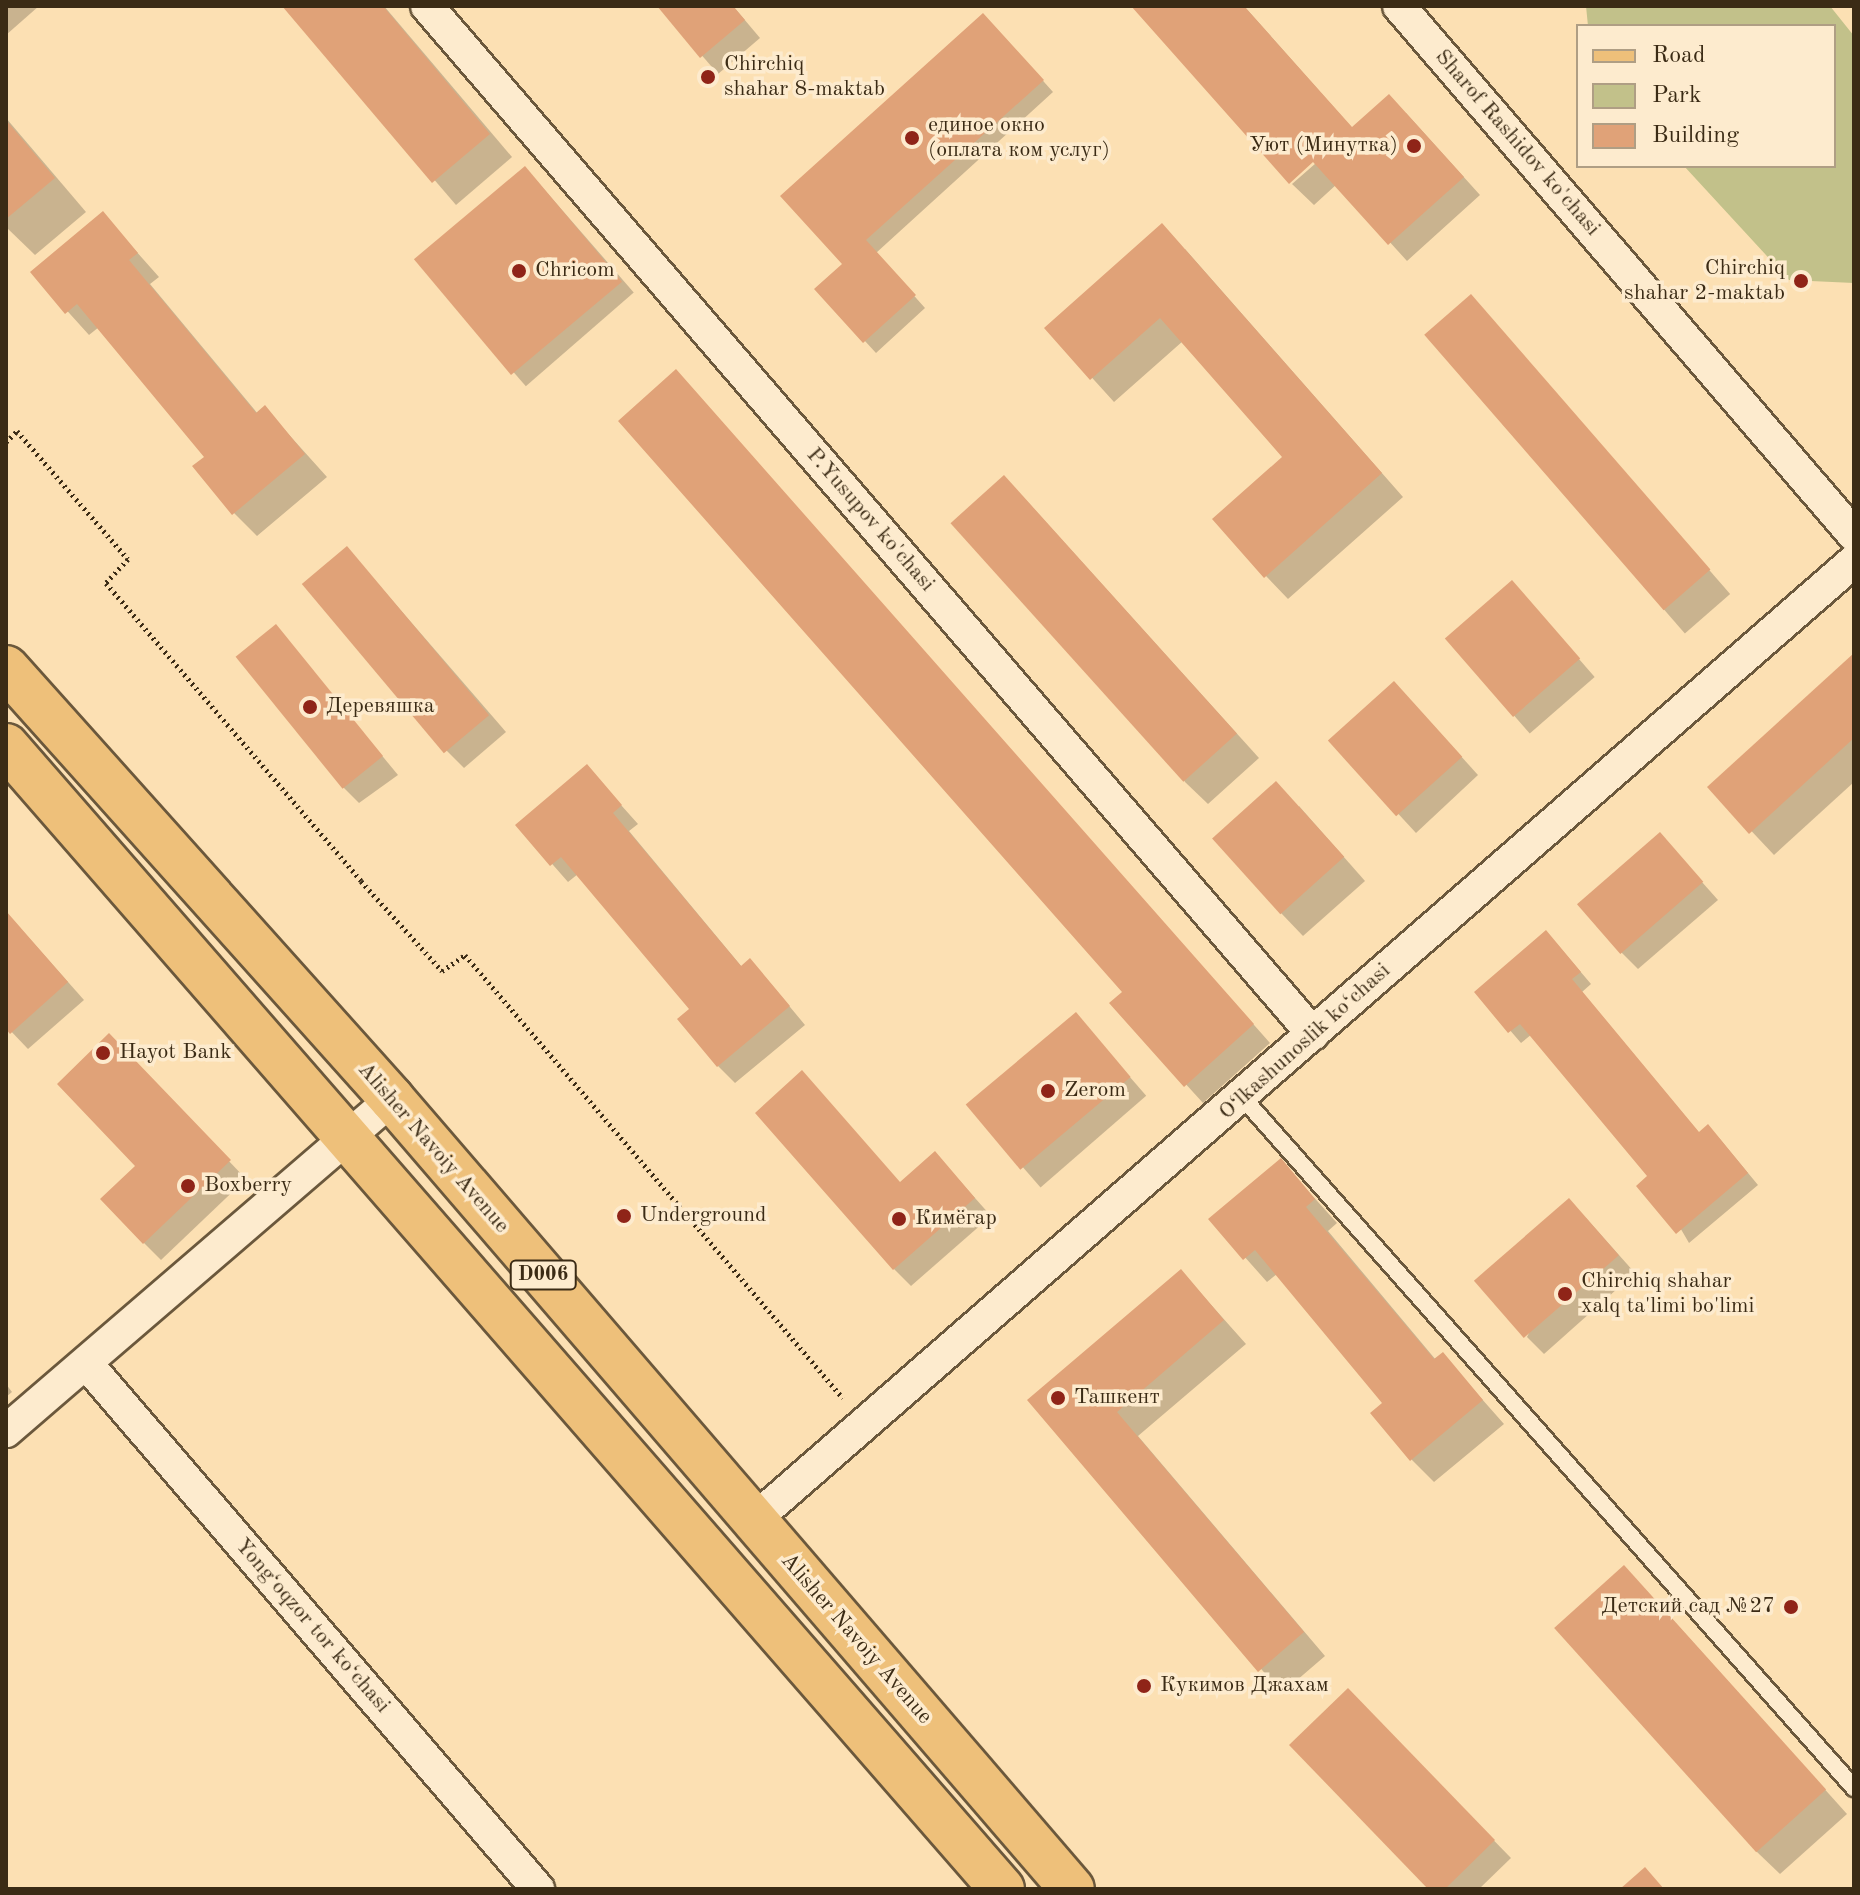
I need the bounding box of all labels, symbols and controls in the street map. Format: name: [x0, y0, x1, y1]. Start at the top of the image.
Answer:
legend: [1576, 24, 1836, 168]
street label: Sharof Rashidov ko'chasi: [1429, 44, 1605, 242]
text: Road: [1652, 44, 1705, 68]
place label: Chirchiq shahar 8-maktab: [724, 51, 885, 102]
marker: Chirchiq shahar 8-maktab: [699, 68, 717, 86]
text: Park: [1652, 84, 1701, 108]
place label: единое окно (оплата ком услуг): [928, 112, 1110, 164]
text: Building: [1652, 124, 1739, 148]
marker: единое окно (оплата ком услуг): [903, 129, 921, 147]
place label: Уют (Минутка): [1249, 133, 1398, 159]
marker: Уют (Минутка): [1405, 137, 1423, 155]
place label: Chirchiq shahar 2-maktab: [1624, 255, 1785, 306]
place label: Chricom: [535, 258, 615, 284]
marker: Chricom: [510, 262, 528, 280]
marker: Chirchiq shahar 2-maktab: [1792, 272, 1810, 290]
street label: P.Yusupov ko'chasi: [800, 443, 940, 597]
place label: Деревяшка: [326, 694, 435, 720]
marker: Деревяшка: [301, 698, 319, 716]
street label: O‘lkashunoslik ko‘chasi: [1214, 958, 1396, 1126]
place label: Hayot Bank: [119, 1040, 232, 1066]
marker: Hayot Bank: [94, 1044, 112, 1062]
street label: Alisher Navoiy Avenue: [352, 1057, 514, 1239]
place label: Zerom: [1064, 1078, 1126, 1104]
marker: Zerom: [1039, 1082, 1057, 1100]
place label: Boxberry: [204, 1173, 292, 1199]
marker: Boxberry: [179, 1177, 197, 1195]
place label: Underground: [640, 1203, 767, 1229]
place label: Кимёгар: [915, 1206, 997, 1232]
marker: Underground: [615, 1207, 633, 1225]
marker: Кимёгар: [890, 1210, 908, 1228]
road number: D006: [509, 1259, 577, 1291]
place label: Chirchiq shahar xalq ta'limi bo'limi: [1581, 1268, 1754, 1320]
marker: Chirchiq shahar xalq ta'limi bo'limi: [1556, 1285, 1574, 1303]
place label: Ташкент: [1074, 1385, 1160, 1411]
marker: Ташкент: [1049, 1389, 1067, 1407]
street label: Yong‘oqzor tor ko‘chasi: [229, 1533, 395, 1719]
street label: Alisher Navoiy Avenue: [775, 1548, 937, 1730]
place label: Детский сад №27: [1601, 1594, 1775, 1620]
marker: Детский сад №27: [1782, 1598, 1800, 1616]
place label: Кукимов Джахам: [1160, 1673, 1329, 1699]
marker: Кукимов Джахам: [1135, 1677, 1153, 1695]

